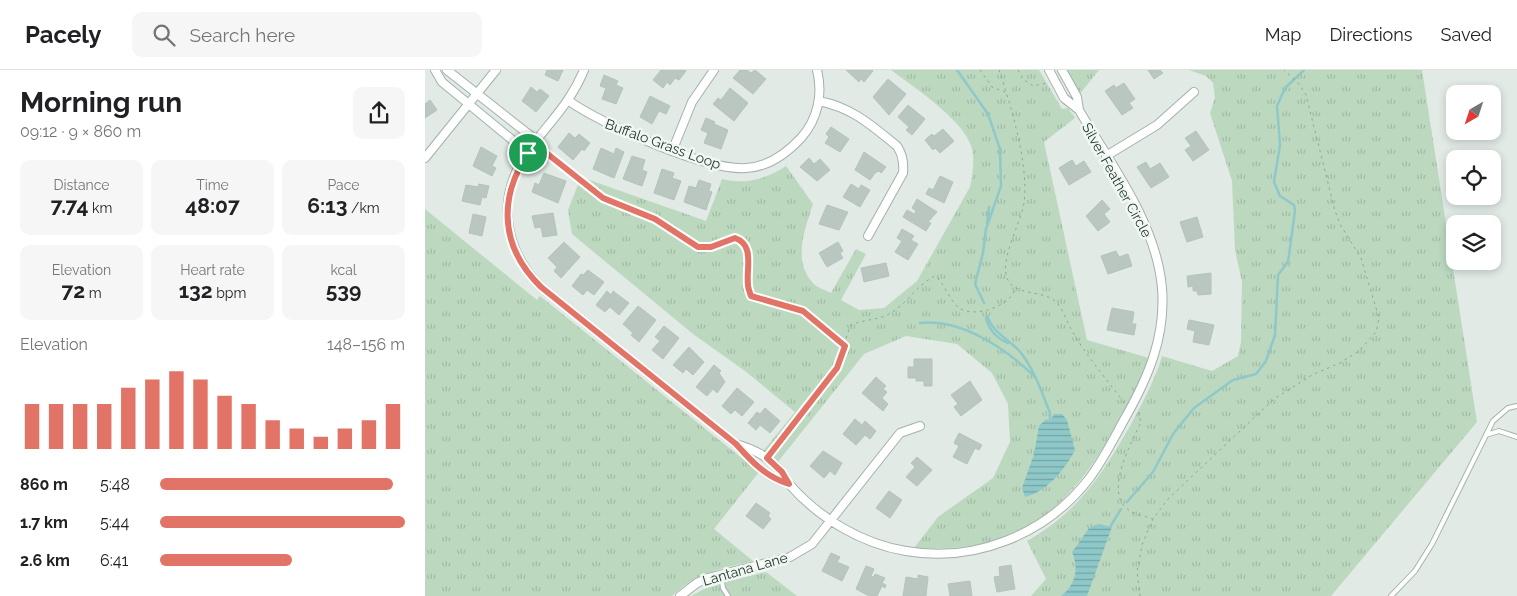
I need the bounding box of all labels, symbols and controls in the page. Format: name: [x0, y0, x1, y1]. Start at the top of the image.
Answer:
search box: [132, 12, 482, 57]
text: Pacely: [25, 20, 102, 49]
icon: search: [150, 21, 178, 49]
text: Search here: [190, 24, 295, 46]
text: Map: [1265, 24, 1301, 45]
text: Directions: [1329, 24, 1413, 45]
text: Saved: [1441, 24, 1492, 45]
north arrow: [1446, 85, 1501, 140]
map controls: [1446, 85, 1501, 270]
text: Morning run: [20, 86, 182, 119]
button: share: [353, 87, 405, 139]
street label: Buffalo Grass Loop: [603, 116, 723, 173]
street label: Silver Feather Circle: [1079, 120, 1155, 240]
text: 09:12 · 9 × 860 m: [20, 122, 141, 141]
pin: [507, 132, 549, 174]
icon: arrive: [514, 139, 542, 167]
button: locate: [1446, 150, 1501, 205]
text: Distance: [53, 177, 110, 193]
text: Time: [196, 177, 229, 193]
text: Pace: [327, 177, 360, 193]
text: 7.74: [51, 193, 89, 218]
text: 48:07: [185, 193, 240, 218]
text: 6:13: [307, 193, 347, 218]
text: km: [89, 200, 112, 216]
text: /km: [347, 200, 380, 216]
button: layers: [1446, 215, 1501, 270]
text: Elevation: [52, 262, 111, 278]
text: Heart rate: [180, 262, 245, 278]
text: kcal: [330, 262, 357, 278]
text: 72: [61, 278, 85, 303]
text: 132: [179, 278, 213, 303]
text: 539: [326, 278, 361, 303]
text: m: [85, 285, 102, 301]
text: bpm: [213, 285, 246, 301]
text: Elevation: [20, 335, 88, 354]
text: 148–156 m: [327, 335, 405, 354]
text: 860 m: [20, 475, 68, 494]
text: 5:48: [100, 475, 130, 494]
text: 1.7 km: [20, 513, 68, 532]
text: 5:44: [100, 513, 129, 532]
street label: Lantana Lane: [701, 549, 789, 589]
text: 2.6 km: [20, 551, 70, 570]
text: 6:41: [100, 551, 128, 570]

